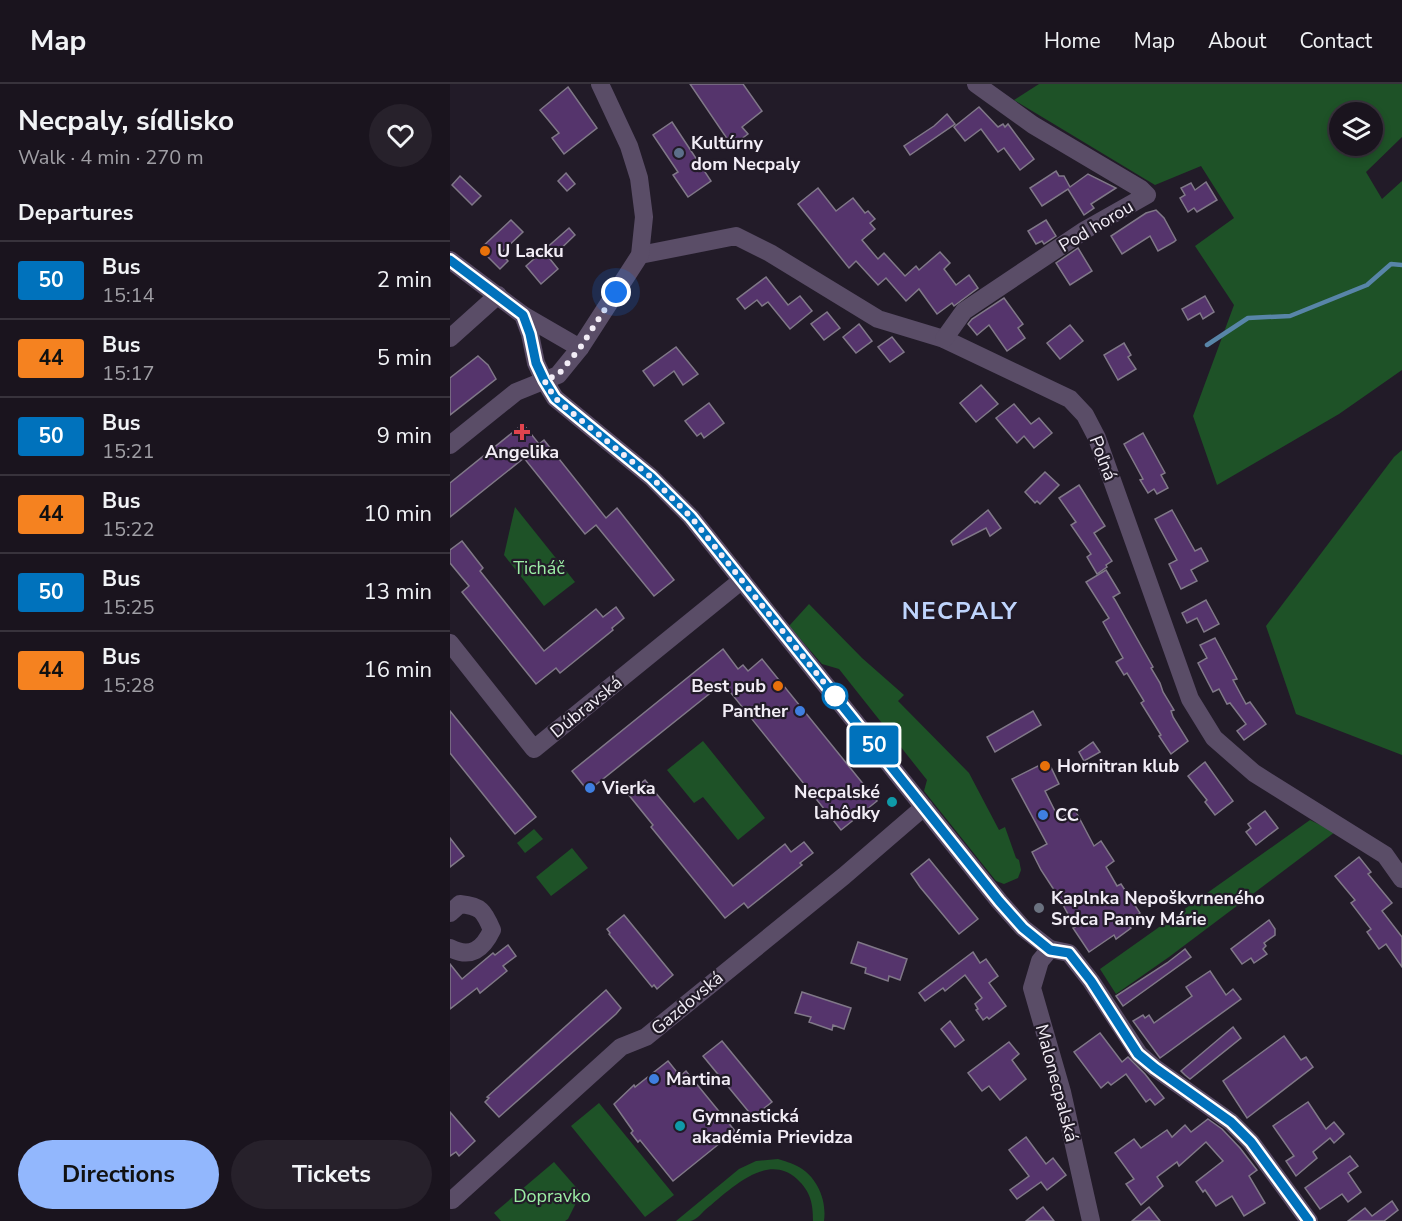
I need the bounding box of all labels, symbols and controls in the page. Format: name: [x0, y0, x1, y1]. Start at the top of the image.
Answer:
text: Map: [30, 22, 86, 60]
text: Home: [1044, 27, 1101, 55]
text: Map: [1134, 27, 1175, 55]
text: About: [1208, 27, 1266, 55]
text: Contact: [1299, 27, 1372, 55]
text: Necpaly, sídlisko: [18, 102, 234, 140]
map controls: [1329, 102, 1383, 156]
button: layers: [1329, 102, 1383, 156]
button: heart: [369, 104, 432, 167]
place label: Kultúrny dom Necpaly: [691, 131, 801, 176]
text: Walk · 4 min · 270 m: [18, 144, 204, 171]
marker: Kultúrny dom Necpaly: [672, 146, 686, 160]
street label: Pod horou: [1054, 194, 1138, 258]
text: Departures: [18, 198, 133, 228]
place label: U Lacku: [497, 239, 564, 263]
marker: U Lacku: [478, 244, 492, 258]
text: Bus: [102, 252, 141, 282]
text: 2 min: [377, 265, 432, 295]
text: 50: [38, 266, 64, 294]
your location: [601, 277, 631, 307]
text: 15:14: [102, 282, 155, 309]
text: Bus: [102, 330, 141, 360]
text: 5 min: [377, 343, 432, 373]
text: 44: [38, 344, 64, 372]
text: 15:17: [102, 360, 155, 387]
text: Bus: [102, 408, 141, 438]
text: 9 min: [377, 421, 432, 451]
text: 50: [38, 422, 64, 450]
marker: Angelika: [515, 425, 529, 439]
street label: Poľná: [1084, 432, 1122, 484]
text: 15:21: [102, 438, 155, 465]
place label: Angelika: [485, 440, 559, 464]
text: Bus: [102, 486, 141, 516]
text: 10 min: [364, 499, 432, 529]
text: 44: [38, 500, 64, 528]
text: 15:22: [102, 516, 155, 543]
park label: Ticháč: [513, 556, 565, 580]
text: Bus: [102, 564, 141, 594]
text: 13 min: [364, 577, 432, 607]
text: 50: [38, 578, 64, 606]
text: 15:25: [102, 594, 155, 621]
district label: NECPALY: [902, 595, 1018, 627]
text: Bus: [102, 642, 141, 672]
text: 16 min: [364, 655, 432, 685]
text: 44: [38, 656, 64, 684]
street label: Dúbravská: [545, 671, 627, 743]
text: 15:28: [102, 672, 155, 699]
place label: Best pub: [691, 674, 766, 698]
marker: Best pub: [771, 679, 785, 693]
unlabelled marker: [822, 683, 848, 709]
place label: Panther: [722, 699, 788, 723]
marker: Panther: [793, 704, 807, 718]
line badge: 50: [847, 726, 901, 764]
text: 50: [861, 731, 887, 759]
place label: Hornitran klub: [1057, 754, 1179, 778]
marker: Hornitran klub: [1038, 759, 1052, 773]
place label: Vierka: [601, 776, 656, 800]
place label: Necpalské lahôdky: [794, 780, 881, 825]
marker: Vierka: [583, 781, 597, 795]
marker: Necpalské lahôdky: [885, 795, 899, 809]
place label: CC: [1055, 803, 1079, 827]
marker: CC: [1036, 808, 1050, 822]
place label: Kaplnka Nepoškvrneného Srdca Panny Márie: [1051, 886, 1265, 931]
marker: Kaplnka Nepoškvrneného Srdca Panny Márie: [1032, 901, 1046, 915]
street label: Gazdovská: [646, 966, 728, 1040]
street label: Malonecpalská: [1030, 1022, 1084, 1144]
place label: Martina: [666, 1067, 731, 1091]
marker: Martina: [647, 1072, 661, 1086]
place label: Gymnastická akadémia Prievidza: [692, 1104, 853, 1149]
marker: Gymnastická akadémia Prievidza: [673, 1119, 687, 1133]
button: Directions: [18, 1140, 219, 1209]
button: Tickets: [231, 1140, 432, 1209]
park label: Dopravko: [513, 1184, 591, 1208]

